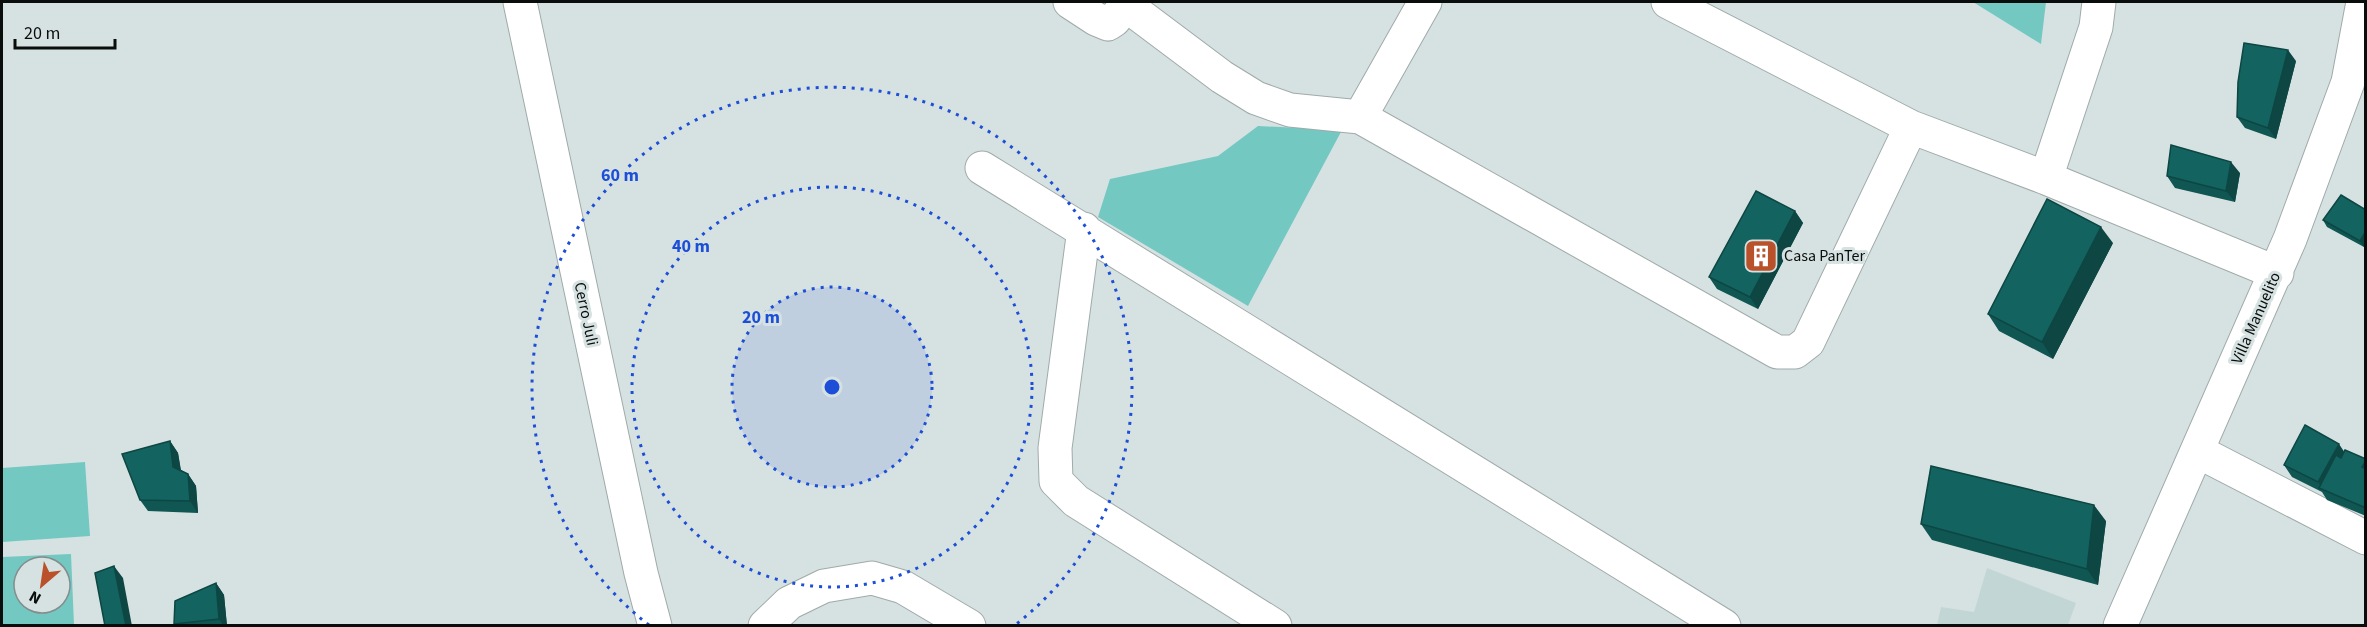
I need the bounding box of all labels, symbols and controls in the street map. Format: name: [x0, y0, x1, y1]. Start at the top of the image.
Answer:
scale bar: [15, 12, 116, 50]
text: 20 m: [24, 21, 60, 46]
text: 60 m: [601, 163, 639, 188]
text: 40 m: [672, 234, 710, 259]
building icon: Casa PanTer: [1743, 238, 1779, 274]
place label: Casa PanTer: [1784, 245, 1865, 267]
street label: Villa Manuelito: [2226, 268, 2286, 368]
street label: Cerro Juli: [569, 280, 603, 348]
text: 20 m: [742, 305, 780, 330]
centre of rings: [822, 377, 842, 397]
north arrow: [12, 555, 72, 615]
text: N: [25, 585, 45, 609]

